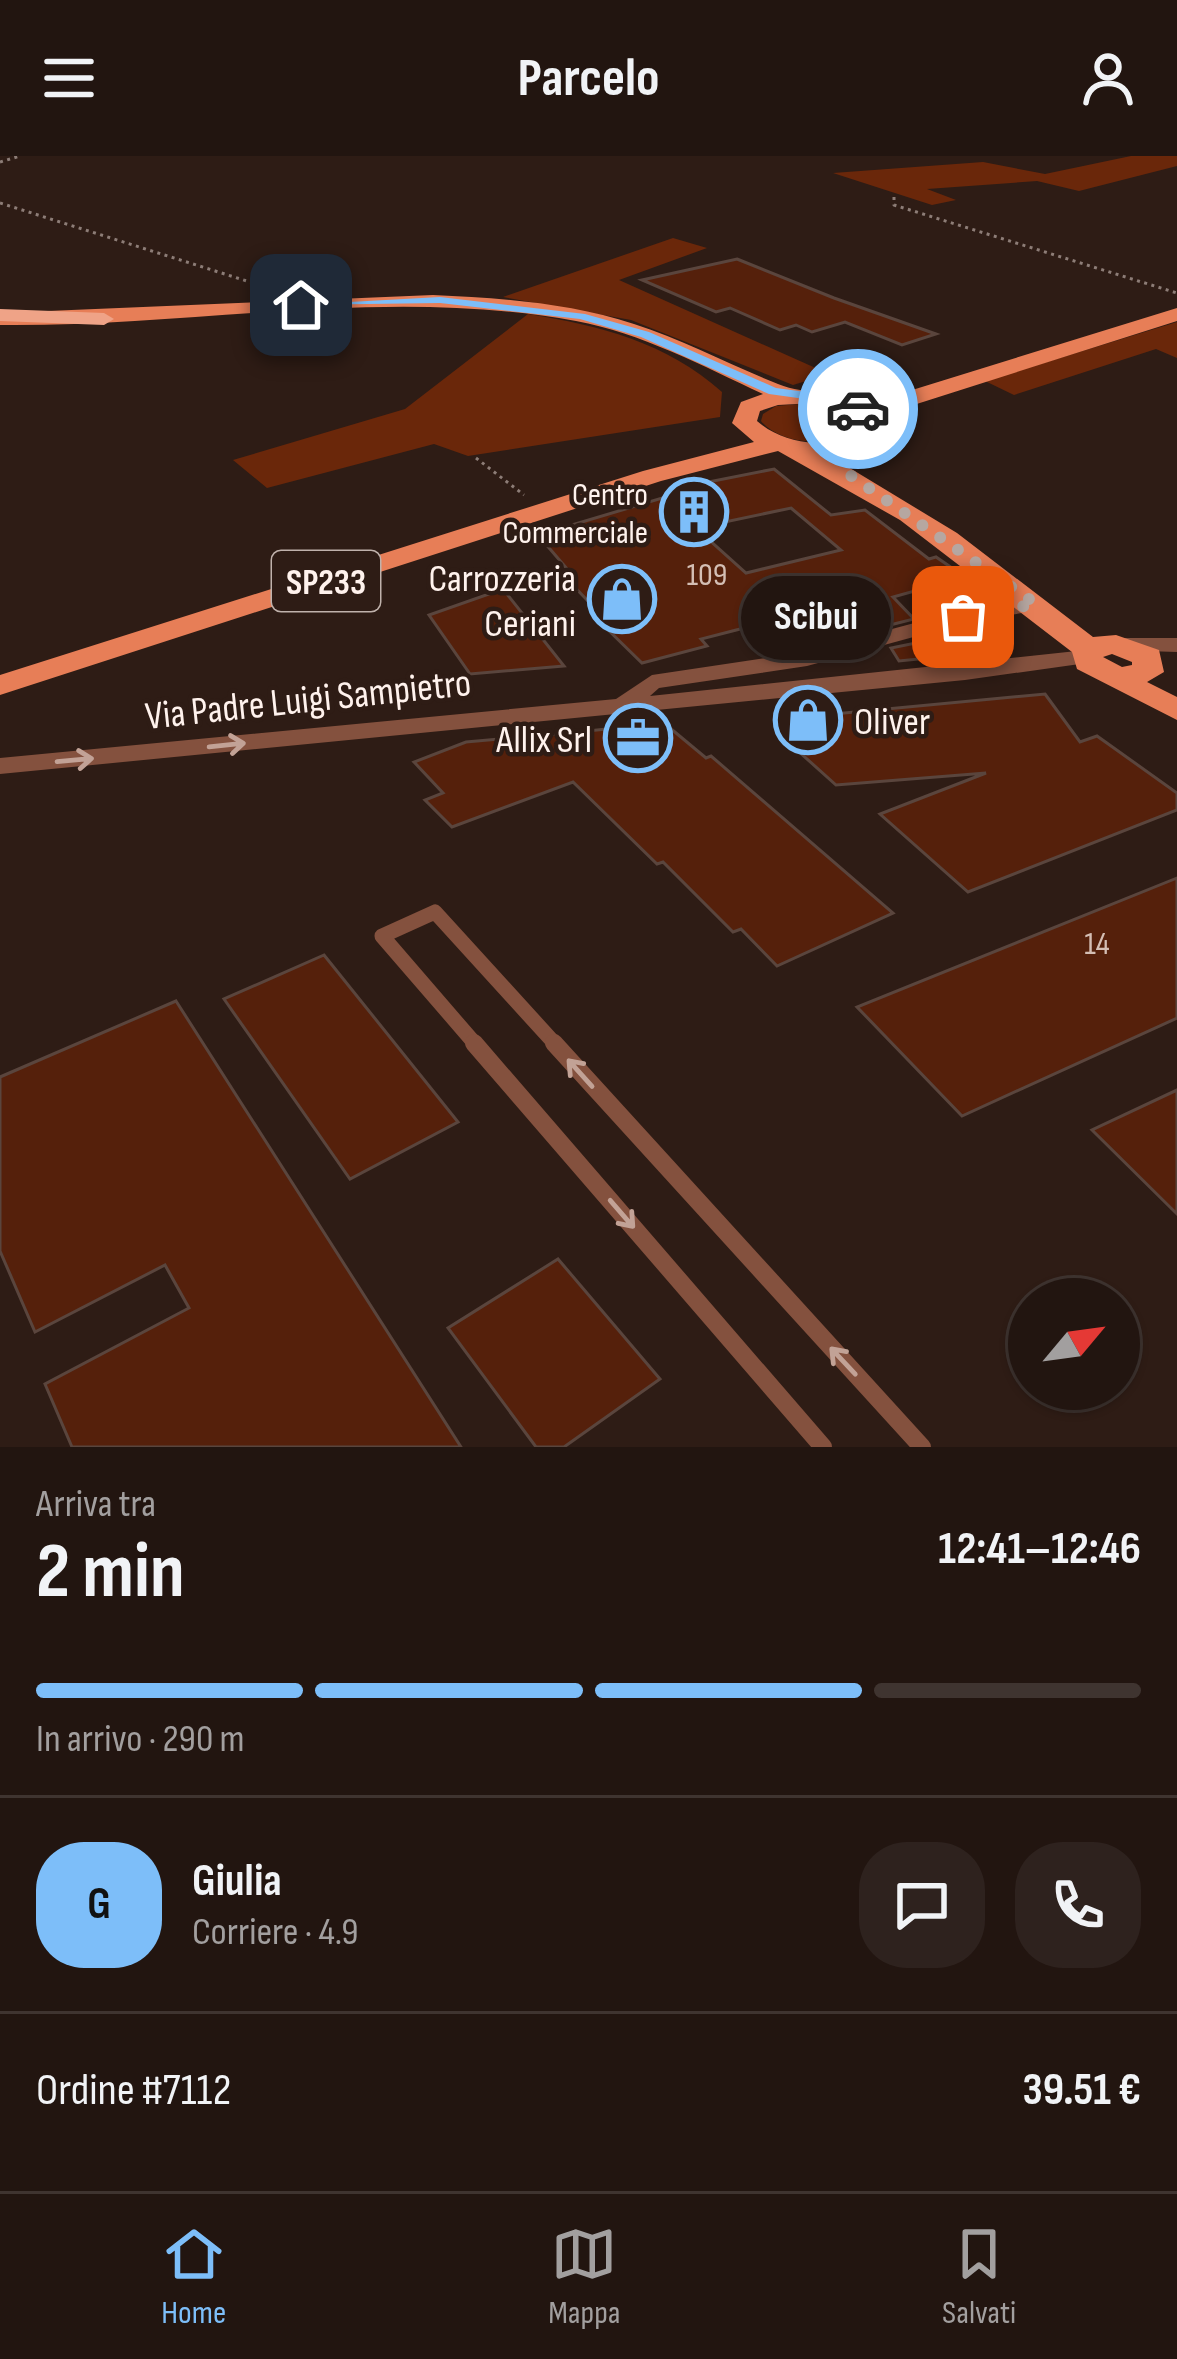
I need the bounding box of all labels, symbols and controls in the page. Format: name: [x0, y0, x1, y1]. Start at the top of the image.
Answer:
icon: menu: [36, 45, 102, 111]
icon: person: [1075, 45, 1141, 111]
text: Parcelo: [517, 46, 660, 111]
pin: [250, 254, 352, 356]
icon: home: [268, 272, 334, 338]
courier: [798, 349, 918, 469]
icon: car: [825, 376, 891, 442]
place label: Centro Commerciale: [503, 475, 648, 553]
building icon: Centro Commerciale: [659, 477, 729, 547]
road number: SP233: [272, 551, 380, 611]
house number: 109: [687, 555, 727, 595]
place label: Carrozzeria Ceriani: [429, 556, 576, 648]
shop icon: Carrozzeria Ceriani: [587, 564, 657, 634]
pin: [912, 566, 1014, 668]
callout: Scibui: [741, 575, 891, 659]
icon: bag: [930, 584, 996, 650]
text: Scibui: [774, 594, 858, 641]
street label: Via Padre Luigi Sampietro: [143, 660, 473, 741]
shop icon: Oliver: [773, 685, 843, 755]
place label: Oliver: [854, 699, 930, 746]
office icon: Allix Srl: [603, 703, 673, 773]
place label: Allix Srl: [495, 717, 592, 764]
one-way arrow: [207, 733, 246, 756]
one-way arrow: [55, 748, 94, 771]
house number: 14: [1084, 924, 1110, 964]
one-way arrow: [567, 1058, 595, 1088]
one-way arrow: [608, 1198, 636, 1229]
north arrow: [1008, 1278, 1140, 1410]
map controls: [1008, 1278, 1140, 1410]
one-way arrow: [829, 1347, 857, 1377]
text: Arriva tra: [36, 1481, 156, 1528]
text: 12:41–12:46: [938, 1522, 1141, 1577]
text: 2 min: [36, 1526, 185, 1619]
text: In arrivo · 290 m: [36, 1716, 245, 1763]
button: chat: [859, 1842, 985, 1968]
button: phone: [1015, 1842, 1141, 1968]
text: Giulia: [192, 1854, 282, 1909]
text: G: [87, 1877, 111, 1932]
text: Corriere · 4.9: [192, 1909, 359, 1956]
text: Ordine #7112: [36, 2063, 231, 2118]
text: 39.51 €: [1023, 2063, 1141, 2118]
tab: Home: [161, 2221, 227, 2333]
tab: Mappa: [548, 2221, 621, 2333]
tab: Salvati: [942, 2221, 1016, 2333]

